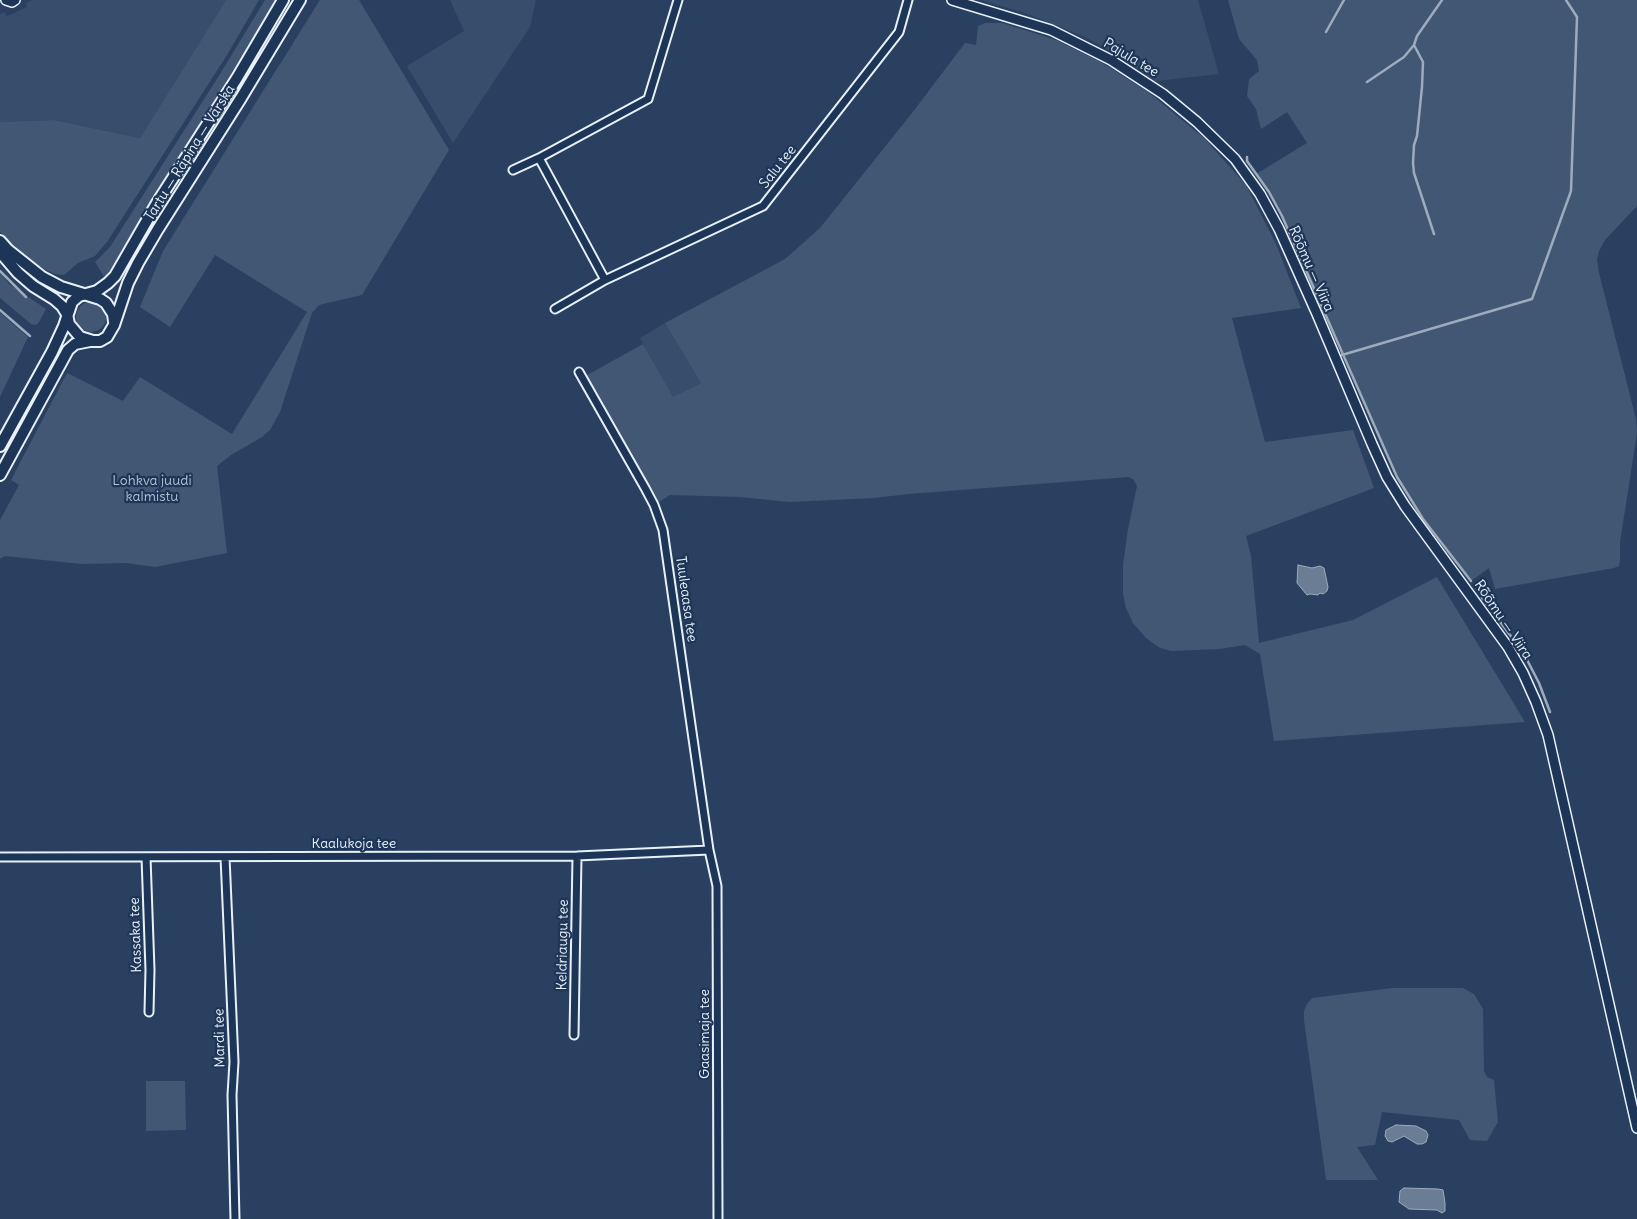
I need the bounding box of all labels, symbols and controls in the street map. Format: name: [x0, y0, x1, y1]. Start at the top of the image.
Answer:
street label: Pajula tee: [1100, 35, 1162, 81]
street label: Tartu — Räpina — Värska: [141, 82, 239, 224]
street label: Salu tee: [756, 142, 800, 192]
street label: Rõõmu — Viira: [1285, 224, 1337, 314]
park label: Lohkva juudi kalmistu: [112, 473, 192, 506]
street label: Tuuleaasa tee: [672, 555, 700, 643]
street label: Rõõmu — Viira: [1470, 577, 1536, 663]
street label: Kaalukoja tee: [312, 836, 396, 852]
street label: Kassaka tee: [126, 897, 146, 973]
street label: Keldriaugu tee: [554, 899, 572, 991]
street label: Gaasimaja tee: [697, 989, 713, 1079]
street label: Mardi tee: [211, 1008, 229, 1068]

